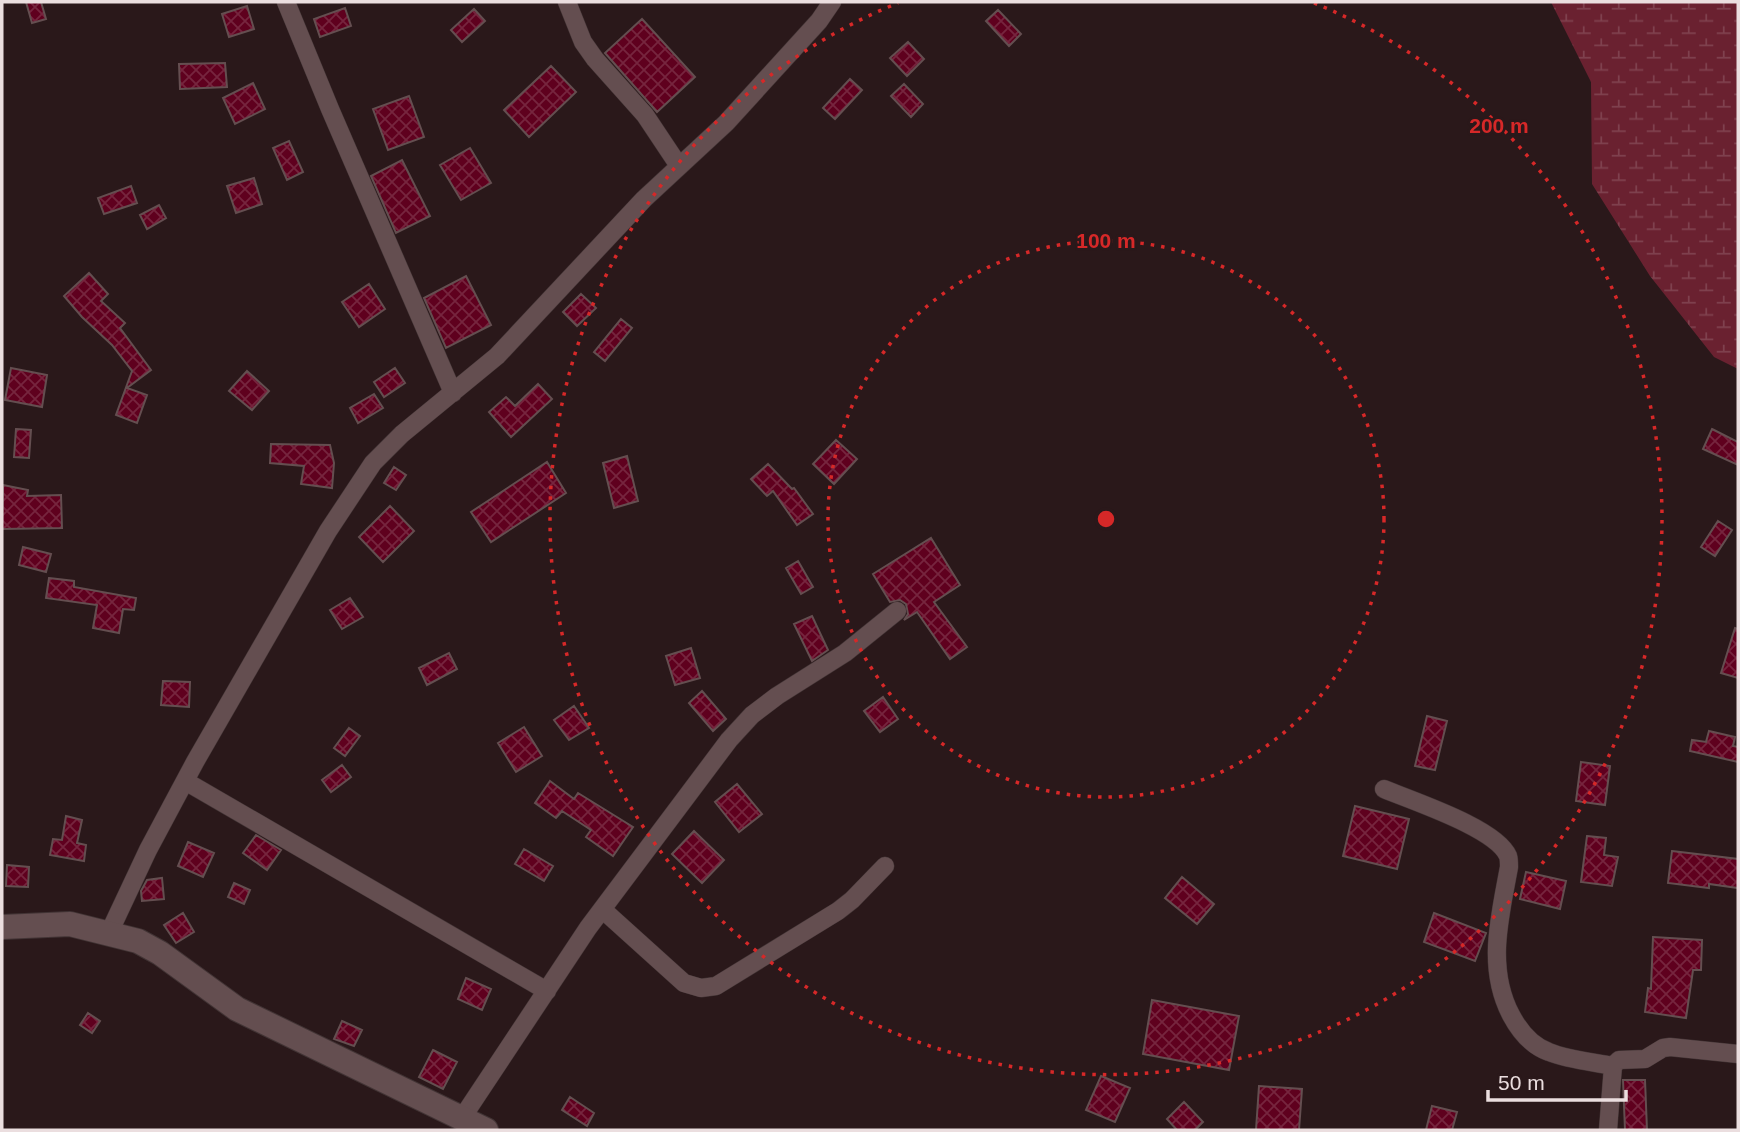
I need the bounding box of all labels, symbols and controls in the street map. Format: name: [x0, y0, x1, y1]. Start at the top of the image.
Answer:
text: 200 m: [1469, 114, 1529, 137]
text: 100 m: [1076, 229, 1136, 252]
centre of rings: [1094, 507, 1118, 531]
scale bar: [1488, 1058, 1626, 1102]
text: 50 m: [1498, 1071, 1545, 1094]

